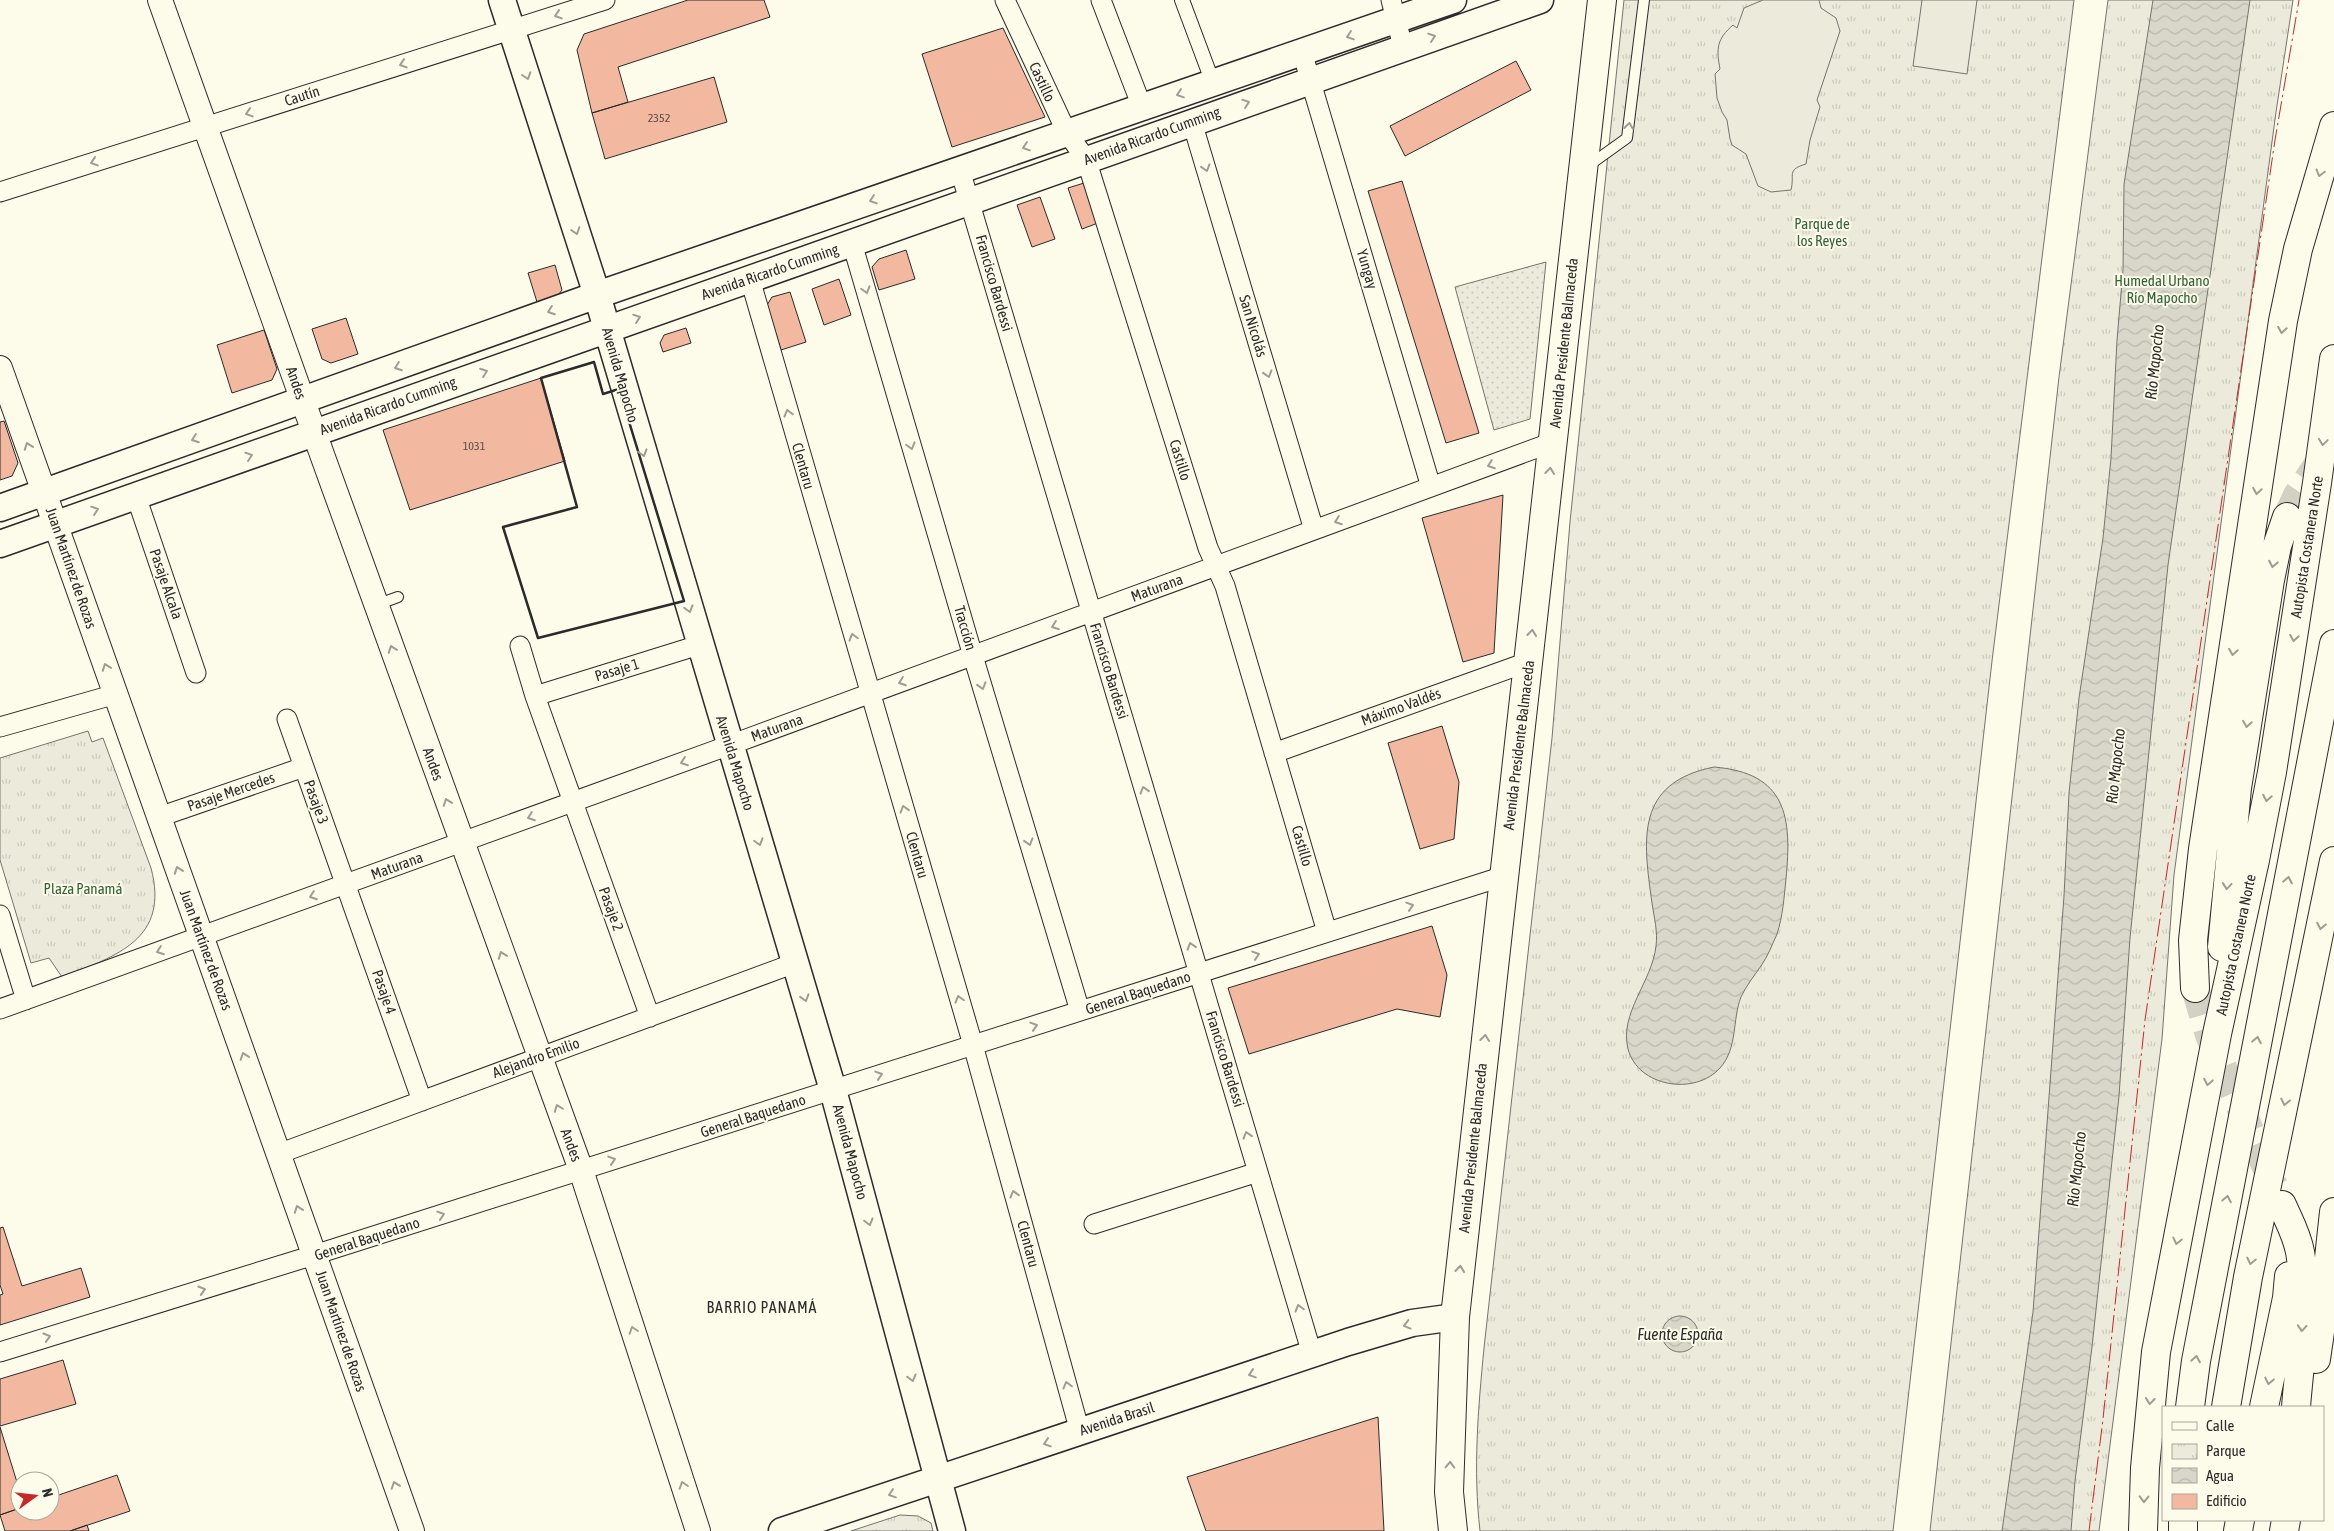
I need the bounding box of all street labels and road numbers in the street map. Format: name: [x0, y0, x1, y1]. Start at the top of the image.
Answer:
street label: Castillo: [1026, 59, 1059, 104]
street label: Cautín: [282, 82, 322, 109]
street label: Avenida Ricardo Cumming: [1081, 103, 1223, 168]
street label: Francisco Bardessi: [973, 233, 1016, 333]
street label: Avenida Ricardo Cumming: [699, 240, 841, 303]
street label: Yungay: [1354, 247, 1381, 291]
street label: Avenida Presidente Balmaceda: [1546, 257, 1581, 429]
street label: San Nicolás: [1236, 293, 1271, 359]
street label: Avenida Mapocho: [599, 325, 642, 424]
street label: Andes: [283, 364, 310, 402]
street label: Avenida Ricardo Cumming: [317, 373, 459, 438]
street label: Castillo: [1166, 437, 1195, 482]
street label: Clentaru: [789, 441, 818, 491]
street label: Autopista Costanera Norte: [2287, 474, 2326, 619]
street label: Juan Martínez de Rozas: [43, 505, 100, 631]
street label: Pasaje Alcala: [147, 546, 186, 621]
street label: Maturana: [1129, 570, 1185, 605]
street label: Tracción: [951, 604, 980, 652]
street label: Francisco Bardessi: [1087, 621, 1132, 721]
street label: Pasaje 1: [593, 655, 641, 684]
street label: Avenida Presidente Balmaceda: [1500, 659, 1537, 831]
street label: Máximo Valdés: [1359, 684, 1443, 729]
street label: Maturana: [749, 710, 805, 745]
street label: Avenida Mapocho: [713, 713, 758, 812]
street label: Andes: [420, 745, 447, 783]
street label: Pasaje Mercedes: [185, 769, 277, 814]
street label: Pasaje 3: [301, 777, 332, 826]
street label: Castillo: [1289, 824, 1316, 868]
street label: Clentaru: [903, 830, 932, 880]
street label: Maturana: [369, 848, 425, 883]
street label: Autopista Costanera Norte: [2212, 873, 2259, 1017]
street label: Pasaje 2: [596, 884, 627, 933]
street label: Juan Martínez de Rozas: [177, 887, 236, 1012]
street label: Pasaje 4: [369, 967, 400, 1016]
street label: General Baquedano: [1083, 968, 1193, 1018]
street label: Francisco Bardessi: [1203, 1009, 1248, 1109]
street label: Alejandro Emilio: [490, 1034, 582, 1081]
street label: Avenida Presidente Balmaceda: [1455, 1062, 1490, 1234]
street label: General Baquedano: [698, 1091, 808, 1141]
street label: Avenida Mapocho: [830, 1102, 871, 1201]
street label: Andes: [557, 1126, 585, 1164]
street label: General Baquedano: [312, 1214, 422, 1264]
street label: Clentaru: [1014, 1219, 1043, 1269]
street label: Juan Martínez de Rozas: [313, 1268, 370, 1394]
street label: Avenida Brasil: [1077, 1398, 1157, 1439]

